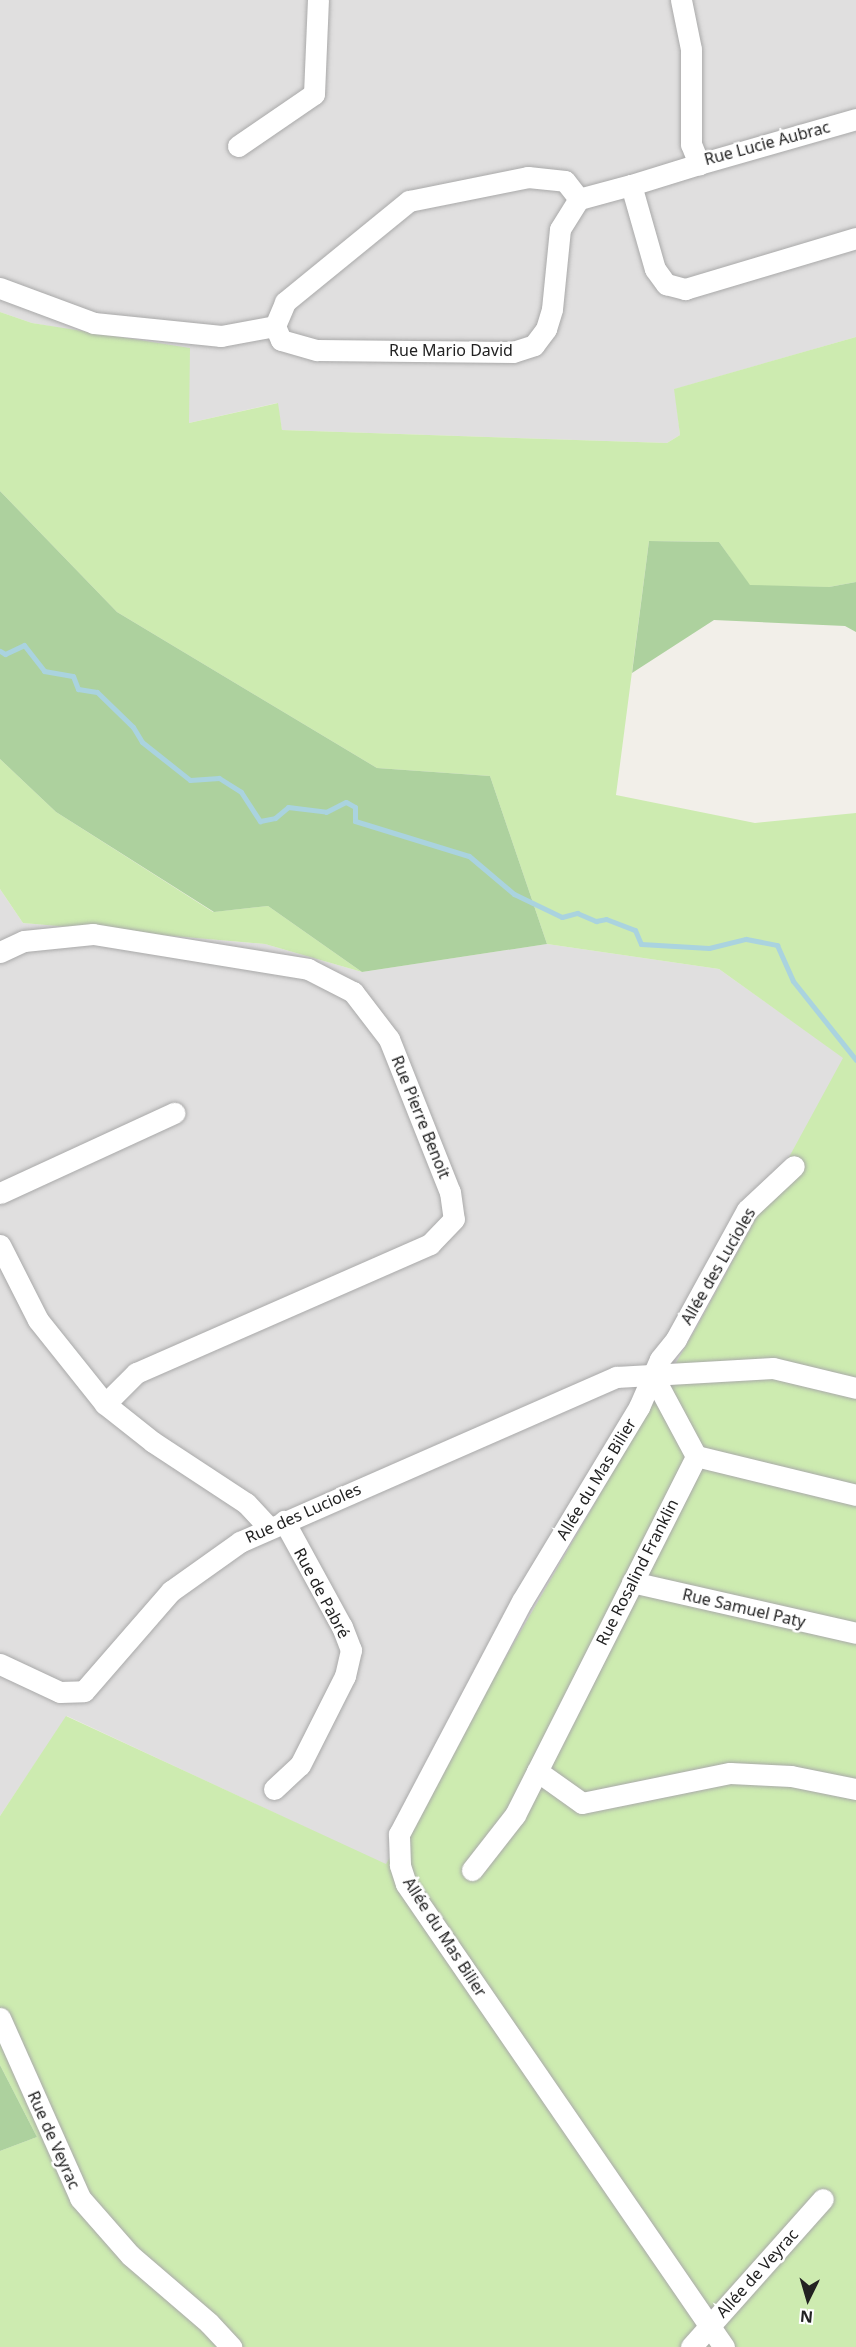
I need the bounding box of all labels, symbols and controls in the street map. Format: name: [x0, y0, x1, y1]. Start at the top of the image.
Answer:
street label: Rue Lucie Aubrac: [702, 117, 832, 169]
street label: Rue Mario David: [389, 340, 513, 360]
street label: Rue Pierre Benoit: [388, 1053, 454, 1181]
street label: Allée des Lucioles: [677, 1204, 759, 1328]
street label: Allée du Mas Bilier: [552, 1415, 640, 1543]
street label: Rue des Lucioles: [242, 1479, 364, 1547]
street label: Rue Rosalind Franklin: [592, 1496, 682, 1648]
street label: Rue de Pabré: [290, 1544, 354, 1642]
street label: Rue Samuel Paty: [681, 1585, 807, 1631]
street label: Allée du Mas Bilier: [399, 1874, 491, 2000]
street label: Rue de Veyrac: [24, 2088, 84, 2192]
street label: Allée de Veyrac: [712, 2225, 802, 2321]
north arrow: [778, 2269, 838, 2329]
text: N: [799, 2305, 814, 2328]

